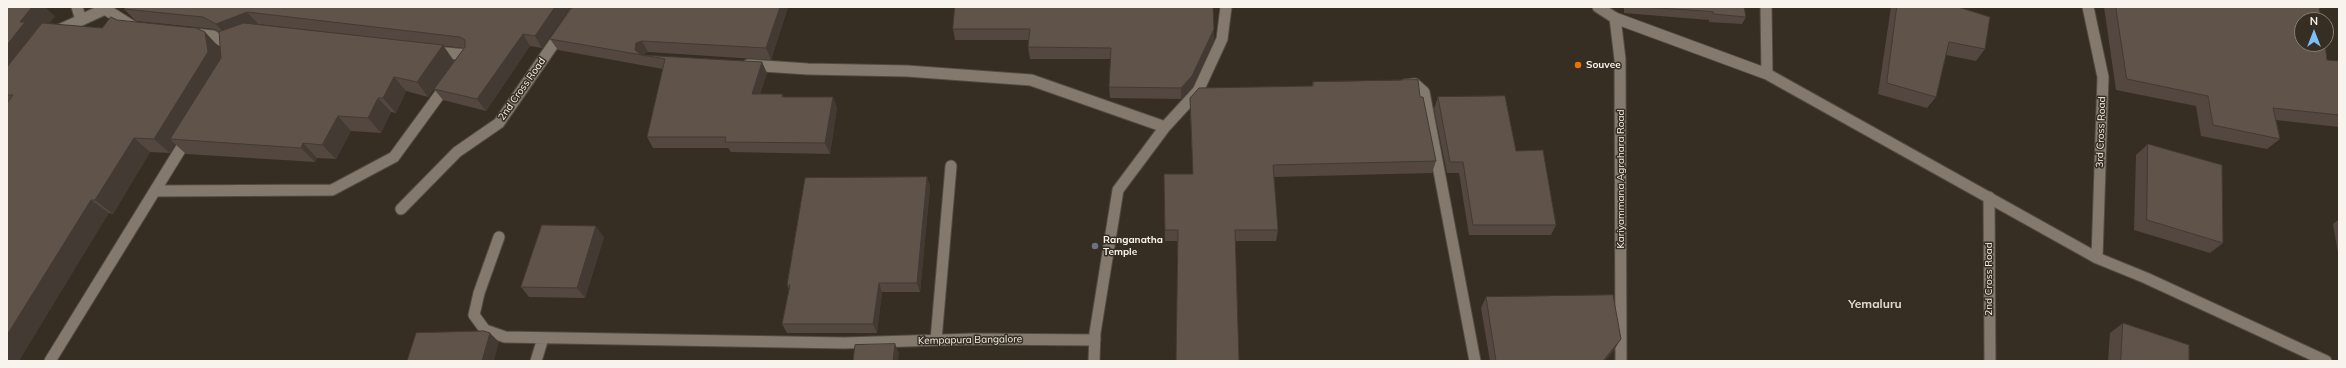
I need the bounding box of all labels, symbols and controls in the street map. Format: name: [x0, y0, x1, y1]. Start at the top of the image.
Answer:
north arrow: [2294, 12, 2334, 52]
text: N: [2310, 14, 2318, 28]
street label: 2nd Cross Road: [496, 55, 548, 123]
place label: Souvee: [1586, 59, 1621, 71]
marker: Souvee: [1573, 60, 1583, 70]
street label: 3rd Cross Road: [2094, 96, 2108, 168]
street label: Kariyammana Agrahara Road: [1615, 109, 1627, 249]
place label: Ranganatha Temple: [1103, 234, 1163, 258]
marker: Ranganatha Temple: [1090, 241, 1100, 251]
street label: 2nd Cross Road: [1983, 242, 1995, 316]
district label: Yemaluru: [1848, 297, 1902, 311]
street label: Kempapura Bangalore: [918, 333, 1022, 347]

